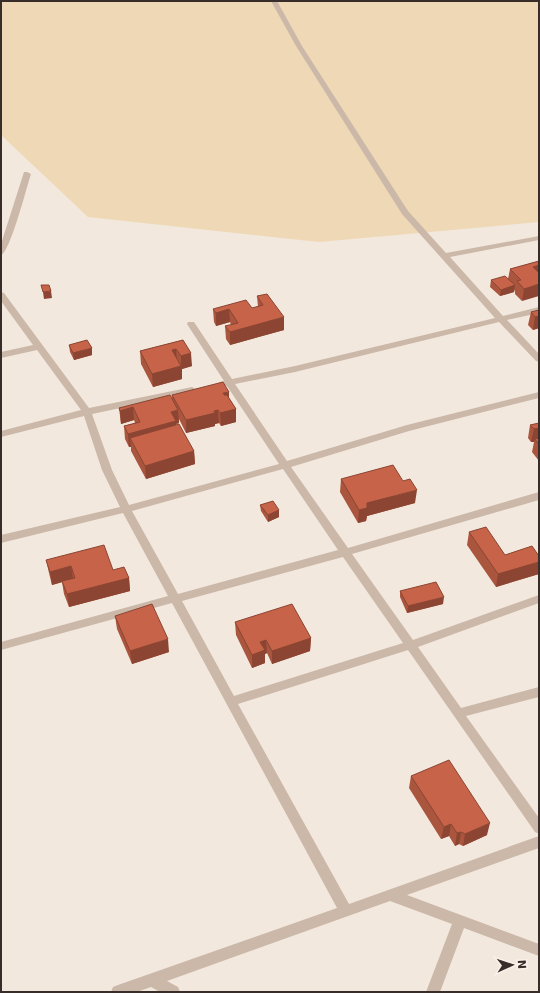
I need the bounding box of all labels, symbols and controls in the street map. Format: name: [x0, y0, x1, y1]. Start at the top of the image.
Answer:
north arrow: [492, 945, 532, 985]
text: N: [515, 960, 528, 969]

